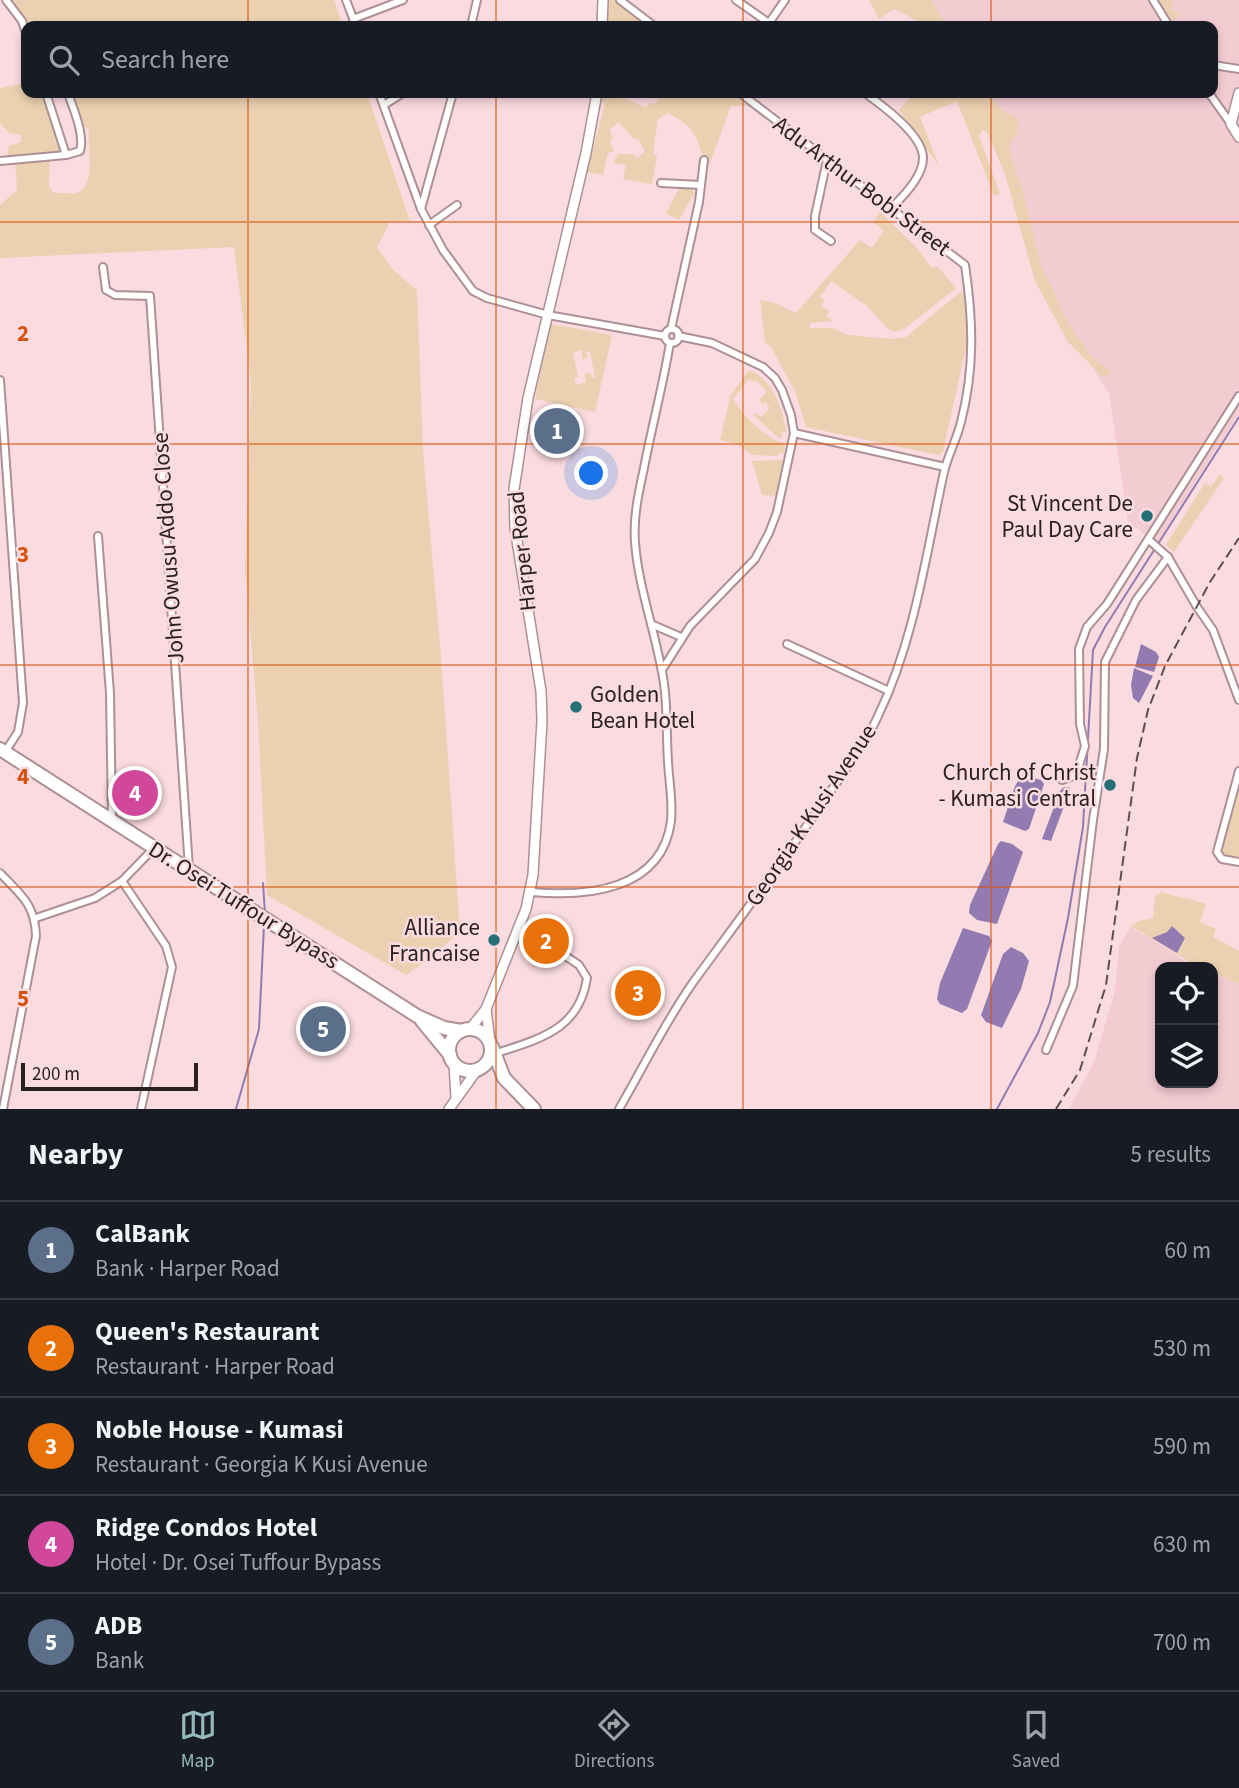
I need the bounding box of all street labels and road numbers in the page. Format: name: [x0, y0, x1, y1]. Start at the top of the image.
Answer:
street label: Adu Arthur Bobi Street: [766, 108, 958, 264]
street label: John Owusu Addo Close: [143, 431, 193, 665]
street label: Harper Road: [499, 489, 545, 613]
street label: Georgia K Kusi Avenue: [738, 717, 884, 913]
street label: Dr. Osei Tuffour Bypass: [142, 833, 346, 977]

